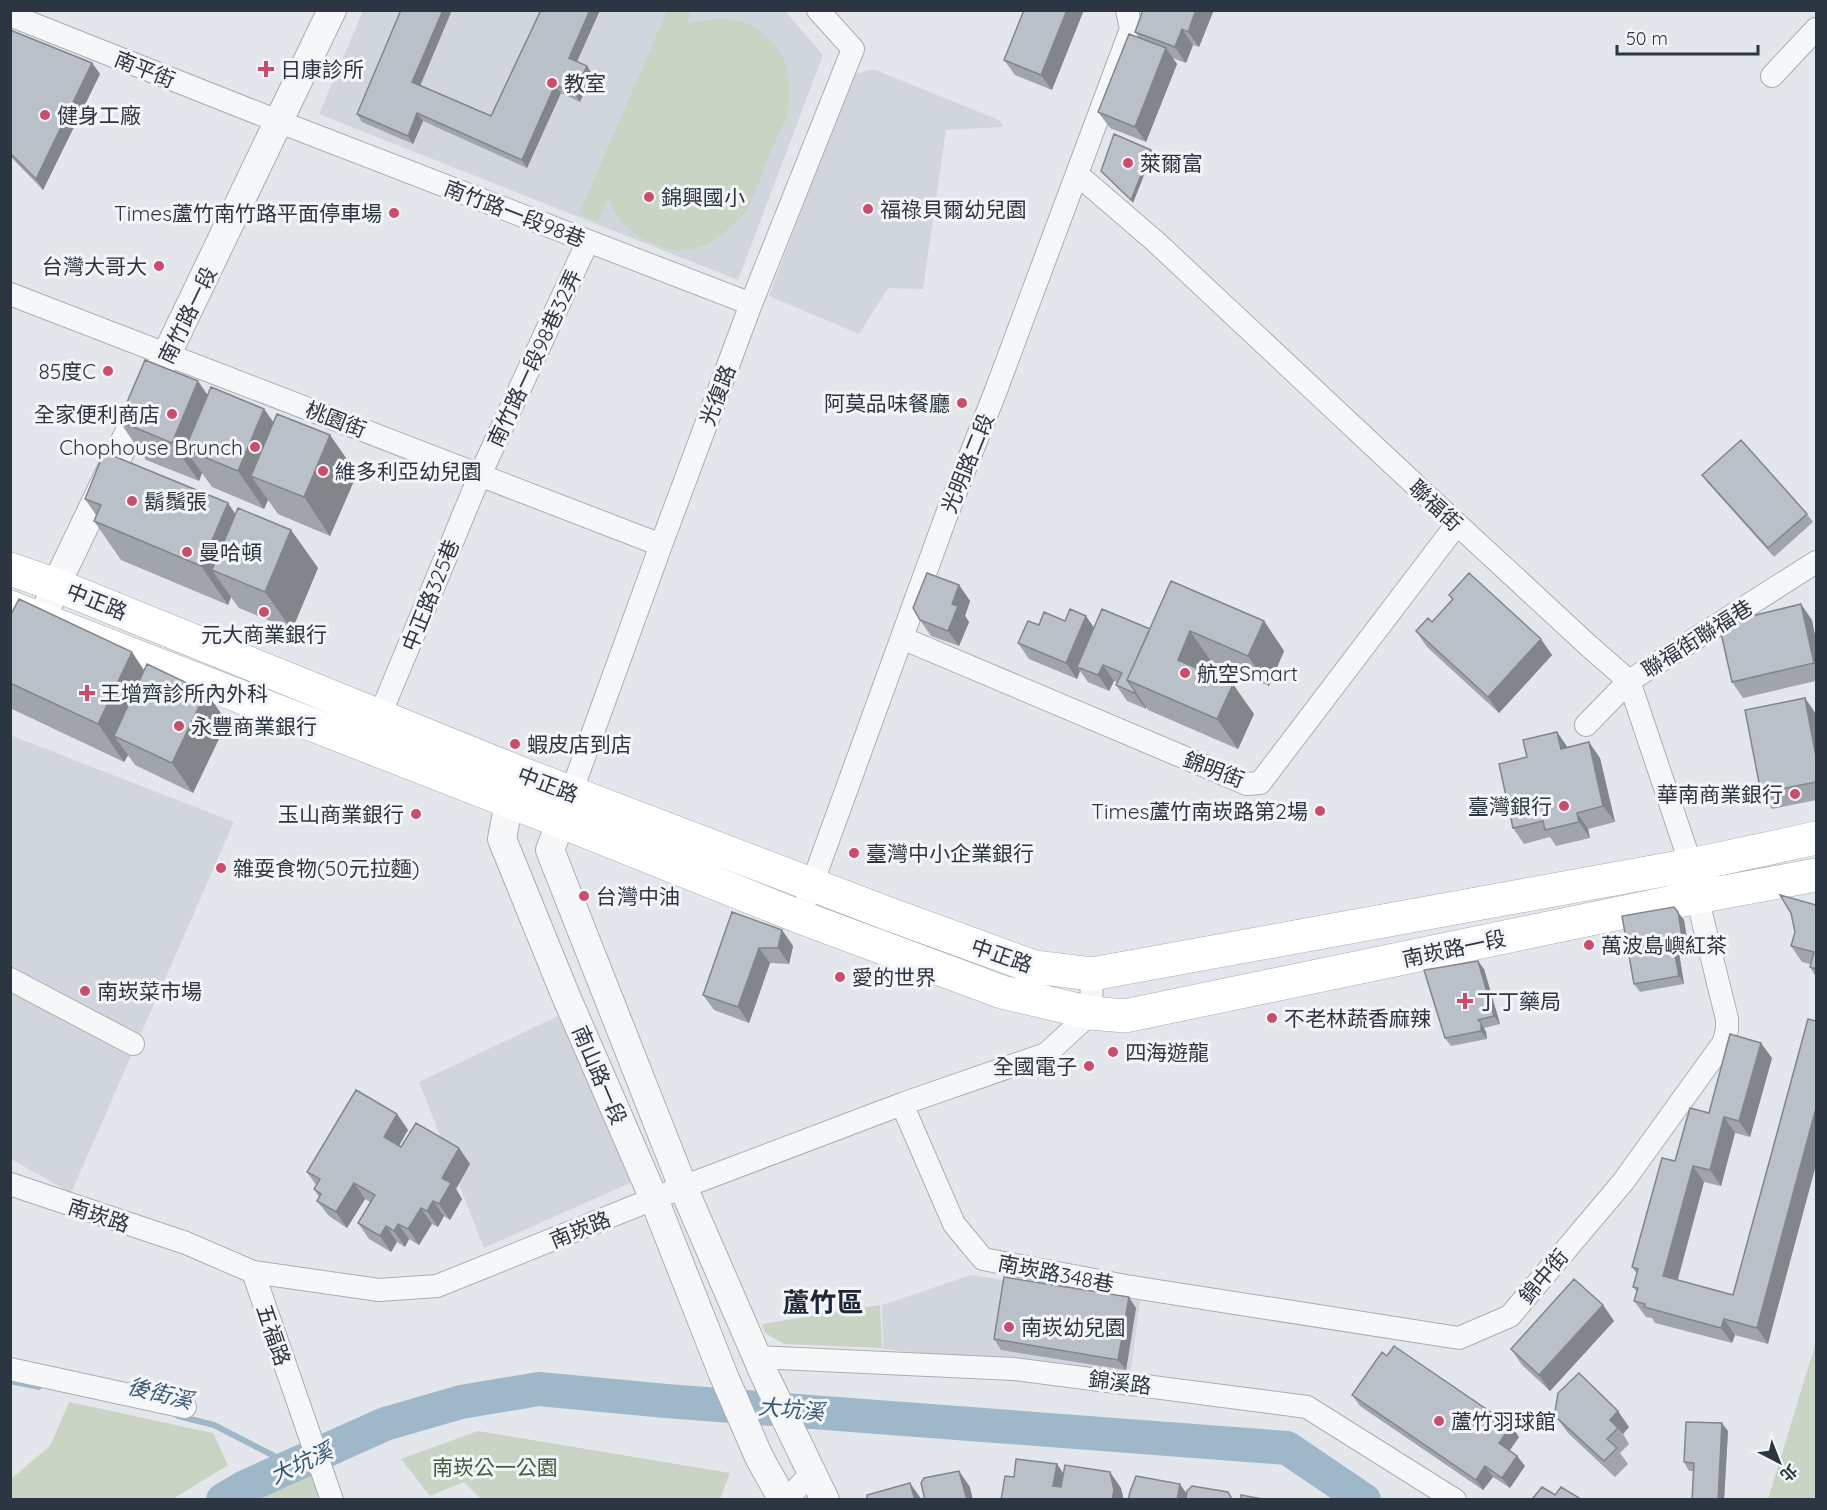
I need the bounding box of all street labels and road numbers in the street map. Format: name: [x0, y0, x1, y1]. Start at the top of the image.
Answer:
street label: 南平街: [111, 45, 179, 93]
street label: 南竹路一段98巷: [441, 174, 589, 252]
street label: 南竹路一段: [152, 262, 222, 368]
street label: 南竹路一段98巷32弄: [481, 265, 587, 451]
street label: 光復路: [694, 361, 740, 429]
street label: 桃園街: [302, 396, 370, 442]
street label: 光明路二段: [935, 409, 999, 517]
street label: 聯福街: [1404, 474, 1468, 536]
street label: 中正路325巷: [396, 535, 464, 655]
street label: 中正路: [63, 577, 131, 625]
street label: 聯福街聯福巷: [1637, 594, 1757, 682]
street label: 錦明街: [1180, 746, 1248, 792]
street label: 中正路: [514, 761, 582, 807]
street label: 南崁路一段: [1400, 924, 1508, 972]
street label: 中正路: [968, 932, 1036, 978]
street label: 南山路一段: [568, 1022, 632, 1128]
street label: 南崁路: [65, 1193, 133, 1237]
street label: 南崁路: [546, 1205, 614, 1253]
street label: 錦中街: [1513, 1244, 1573, 1308]
street label: 南崁路348巷: [996, 1249, 1116, 1297]
street label: 五福路: [251, 1301, 297, 1369]
street label: 錦溪路: [1087, 1365, 1153, 1399]

